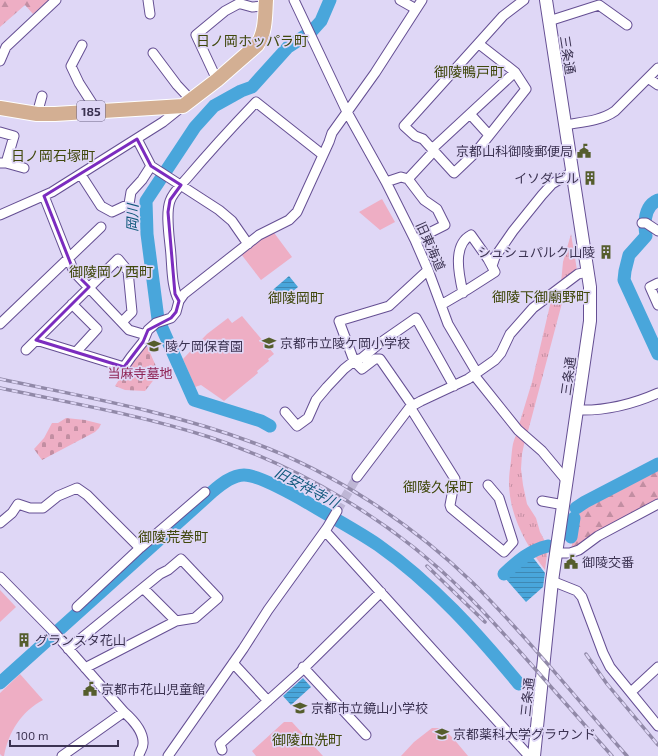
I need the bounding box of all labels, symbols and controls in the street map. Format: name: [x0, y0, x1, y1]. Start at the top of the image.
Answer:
district label: 日ノ岡ホッパラ町: [196, 32, 308, 49]
street label: 三条通: [557, 34, 579, 76]
district label: 御陵鴨戸町: [434, 63, 504, 80]
road number: 185: [77, 101, 105, 121]
place label: 京都山科御陵郵便局: [456, 143, 573, 159]
public building icon: 京都山科御陵郵便局: [576, 143, 592, 159]
district label: 日ノ岡石塚町: [11, 147, 95, 164]
place label: イソダビル: [514, 170, 579, 186]
building icon: イソダビル: [582, 170, 598, 186]
water label: 岡川: [123, 202, 141, 232]
street label: 旧東海道: [413, 219, 449, 273]
place label: シュシュパルク山陵: [478, 244, 595, 260]
building icon: シュシュパルク山陵: [598, 244, 614, 260]
district label: 御陵岡ノ西町: [69, 263, 153, 280]
district label: 御陵下御廟野町: [492, 288, 590, 305]
district label: 御陵岡町: [268, 289, 324, 306]
school or university icon: 京都市立陵ケ岡小学校: [261, 335, 277, 351]
place label: 京都市立陵ケ岡小学校: [280, 335, 410, 351]
school or university icon: 陵ケ岡保育園: [146, 338, 162, 354]
place label: 陵ケ岡保育園: [165, 338, 243, 354]
street label: 三条通: [557, 356, 579, 396]
park label: 当麻寺墓地: [107, 365, 173, 381]
water label: 旧安祥寺川: [272, 463, 344, 512]
district label: 御陵久保町: [403, 478, 473, 495]
district label: 御陵荒巻町: [138, 528, 208, 545]
public building icon: 御陵交番: [563, 554, 579, 570]
place label: 御陵交番: [582, 554, 634, 570]
building icon: グランスタ花山: [16, 632, 32, 648]
place label: グランスタ花山: [35, 632, 126, 648]
street label: 三条通: [517, 677, 537, 717]
public building icon: 京都市花山児童館: [82, 681, 98, 697]
place label: 京都市花山児童館: [101, 681, 205, 697]
school or university icon: 京都市立鏡山小学校: [292, 700, 308, 716]
place label: 京都市立鏡山小学校: [311, 700, 428, 716]
scale bar: [10, 722, 118, 748]
school or university icon: 京都薬科大学グラウンド: [434, 726, 450, 742]
place label: 京都薬科大学グラウンド: [453, 726, 596, 742]
text: 100 m: [16, 728, 48, 742]
district label: 御陵血洗町: [272, 731, 342, 748]

